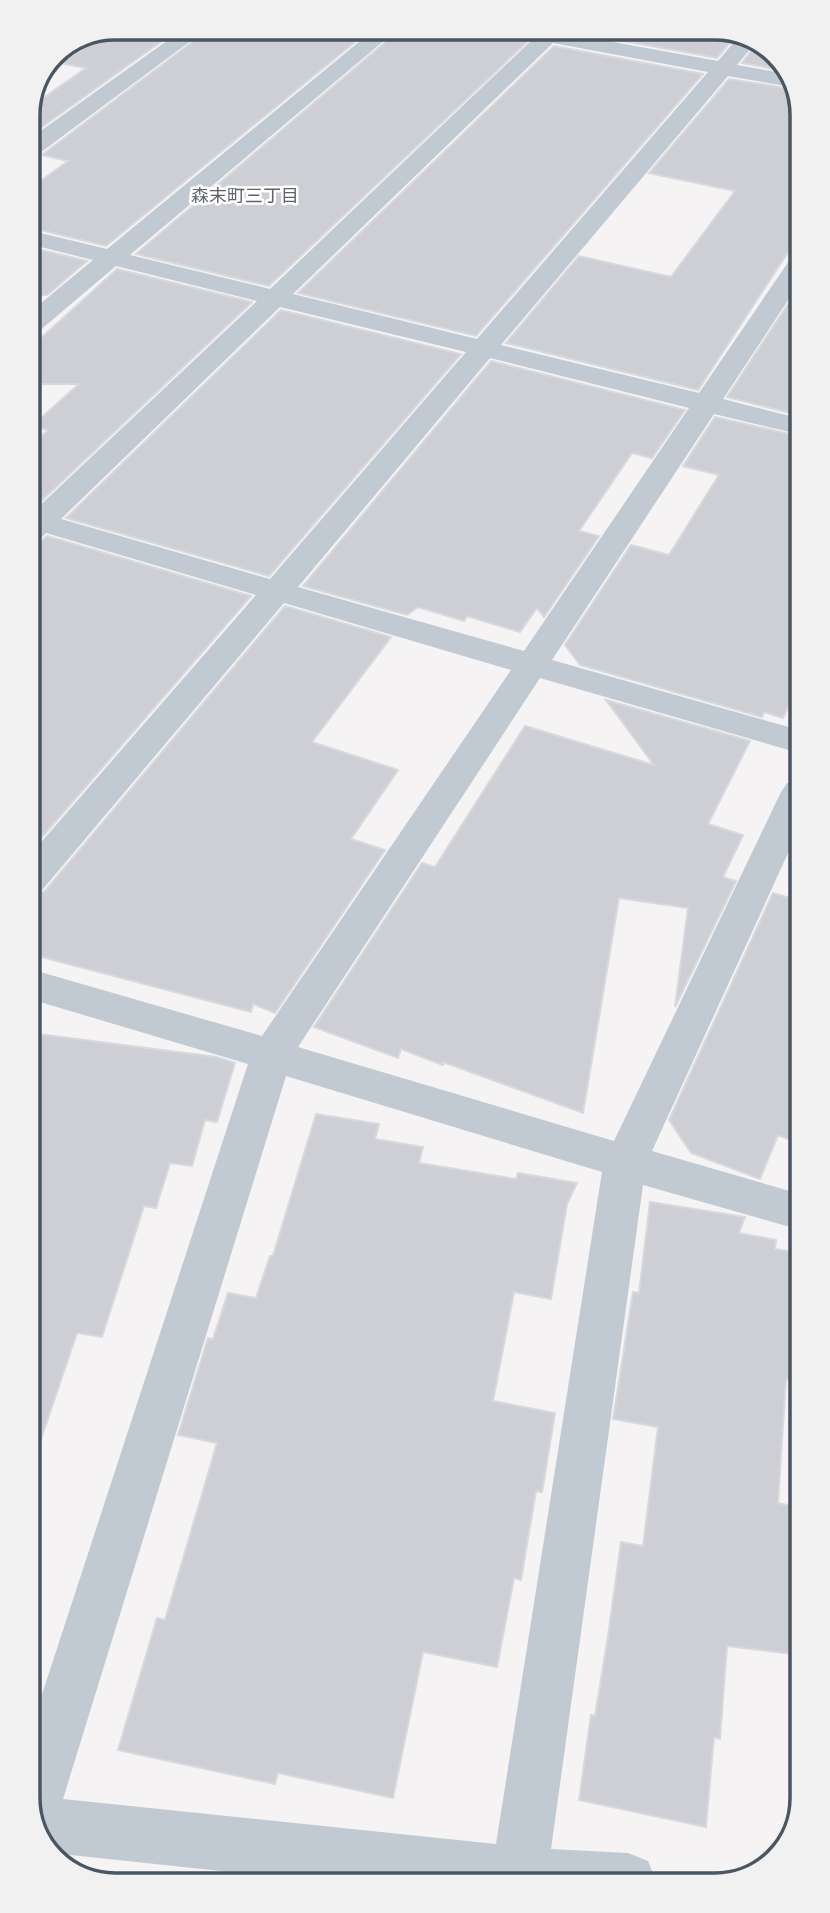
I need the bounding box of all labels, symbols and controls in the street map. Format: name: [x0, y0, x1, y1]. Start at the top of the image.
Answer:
district label: 森末町三丁目: [191, 185, 299, 206]

